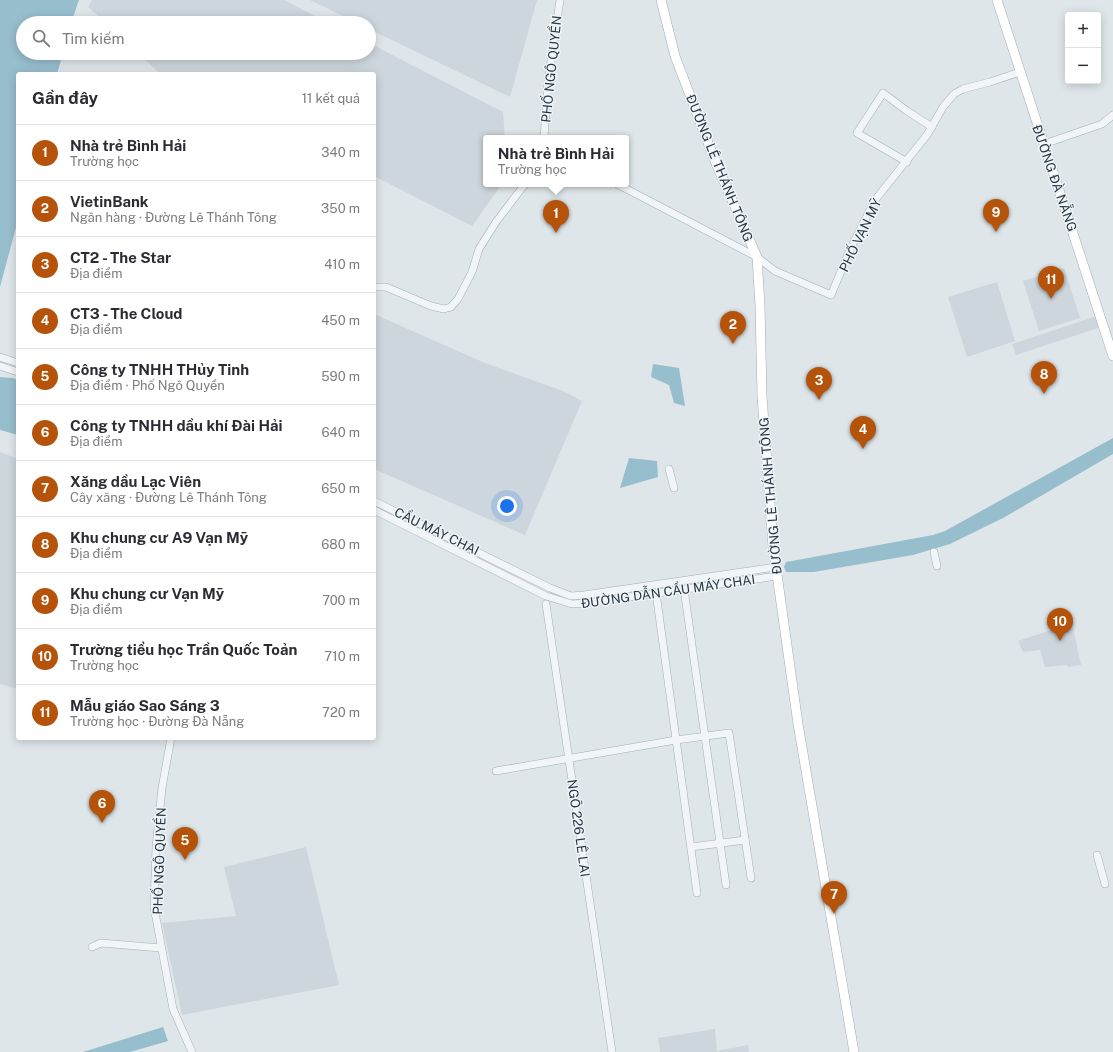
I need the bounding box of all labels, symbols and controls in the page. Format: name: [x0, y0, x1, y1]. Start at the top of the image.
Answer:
map controls: [1065, 12, 1101, 84]
button: +: [1065, 12, 1101, 48]
street label: PHỐ NGÔ QUYỀN: [536, 15, 565, 123]
search box: [16, 16, 376, 60]
icon: search: [30, 27, 52, 49]
text: Tìm kiếm: [62, 30, 124, 47]
button: −: [1065, 48, 1101, 84]
text: Gần đây: [32, 88, 98, 108]
text: 11 kết quả: [302, 91, 360, 106]
street label: ĐƯỜNG LÊ THÁNH TÔNG: [683, 92, 757, 244]
street label: ĐƯỜNG ĐÀ NẴNG: [1029, 122, 1082, 234]
popup: [483, 135, 629, 187]
text: Nhà trẻ Bình Hải: [70, 137, 186, 154]
text: 1: [42, 145, 48, 160]
text: 340 m: [321, 145, 360, 160]
text: Nhà trẻ Bình Hải: [498, 145, 614, 162]
text: Trường học: [70, 154, 139, 169]
text: Trường học: [498, 162, 567, 177]
text: VietinBank: [70, 193, 149, 210]
street label: PHỐ VẠN MỸ: [834, 195, 885, 274]
pin: 9: [983, 199, 1009, 232]
pin: 1: [543, 200, 569, 233]
text: 2: [41, 201, 49, 216]
text: 350 m: [321, 201, 360, 216]
text: Ngân hàng · Đường Lê Thánh Tông: [70, 210, 277, 225]
text: CT2 - The Star: [70, 249, 171, 266]
text: 3: [41, 257, 49, 272]
text: 410 m: [324, 257, 360, 272]
text: Địa điểm: [70, 266, 122, 281]
pin: 11: [1038, 266, 1064, 299]
text: CT3 - The Cloud: [70, 305, 183, 322]
pin: 2: [720, 311, 746, 344]
text: 4: [41, 313, 49, 328]
text: 450 m: [321, 313, 360, 328]
text: Địa điểm: [70, 322, 122, 337]
text: Công ty TNHH THủy Tinh: [70, 361, 249, 378]
pin: 8: [1031, 361, 1057, 394]
pin: 3: [806, 367, 832, 400]
text: 5: [41, 369, 49, 384]
text: 590 m: [321, 369, 360, 384]
text: Địa điểm · Phố Ngô Quyền: [70, 378, 225, 393]
pin: 4: [850, 416, 876, 449]
text: Công ty TNHH dầu khí Đài Hải: [70, 417, 282, 434]
street label: ĐƯỜNG LÊ THÁNH TÔNG: [755, 417, 785, 575]
text: 6: [41, 425, 49, 440]
text: 640 m: [321, 425, 360, 440]
text: Địa điểm: [70, 434, 122, 449]
text: Xăng dầu Lạc Viên: [70, 473, 201, 490]
text: 7: [41, 481, 49, 496]
text: 650 m: [321, 481, 360, 496]
text: Cây xăng · Đường Lê Thánh Tông: [70, 490, 267, 505]
your location: [497, 496, 517, 516]
street label: CẦU MÁY CHAI: [392, 503, 482, 558]
text: Khu chung cư A9 Vạn Mỹ: [70, 529, 248, 546]
text: 8: [41, 537, 49, 552]
text: 680 m: [321, 537, 360, 552]
text: Địa điểm: [70, 546, 122, 561]
street label: ĐƯỜNG DẪN CẦU MÁY CHAI: [580, 570, 756, 611]
text: Khu chung cư Vạn Mỹ: [70, 585, 224, 602]
text: 9: [41, 593, 49, 608]
text: 700 m: [322, 593, 360, 608]
text: Địa điểm: [70, 602, 122, 617]
pin: 10: [1047, 608, 1073, 641]
text: Trường tiểu học Trần Quốc Toản: [70, 641, 297, 658]
text: 10: [38, 649, 52, 664]
text: 710 m: [324, 649, 360, 664]
text: Trường học: [70, 658, 139, 673]
text: Mẫu giáo Sao Sáng 3: [70, 697, 220, 714]
text: 11: [39, 705, 51, 720]
text: 720 m: [322, 705, 360, 720]
text: Trường học · Đường Đà Nẵng: [70, 714, 244, 729]
street label: NGÕ 226 LÊ LAI: [564, 778, 593, 878]
pin: 6: [89, 790, 115, 823]
street label: PHỐ NGÔ QUYỀN: [148, 807, 169, 915]
pin: 5: [172, 827, 198, 860]
pin: 7: [821, 881, 847, 914]

